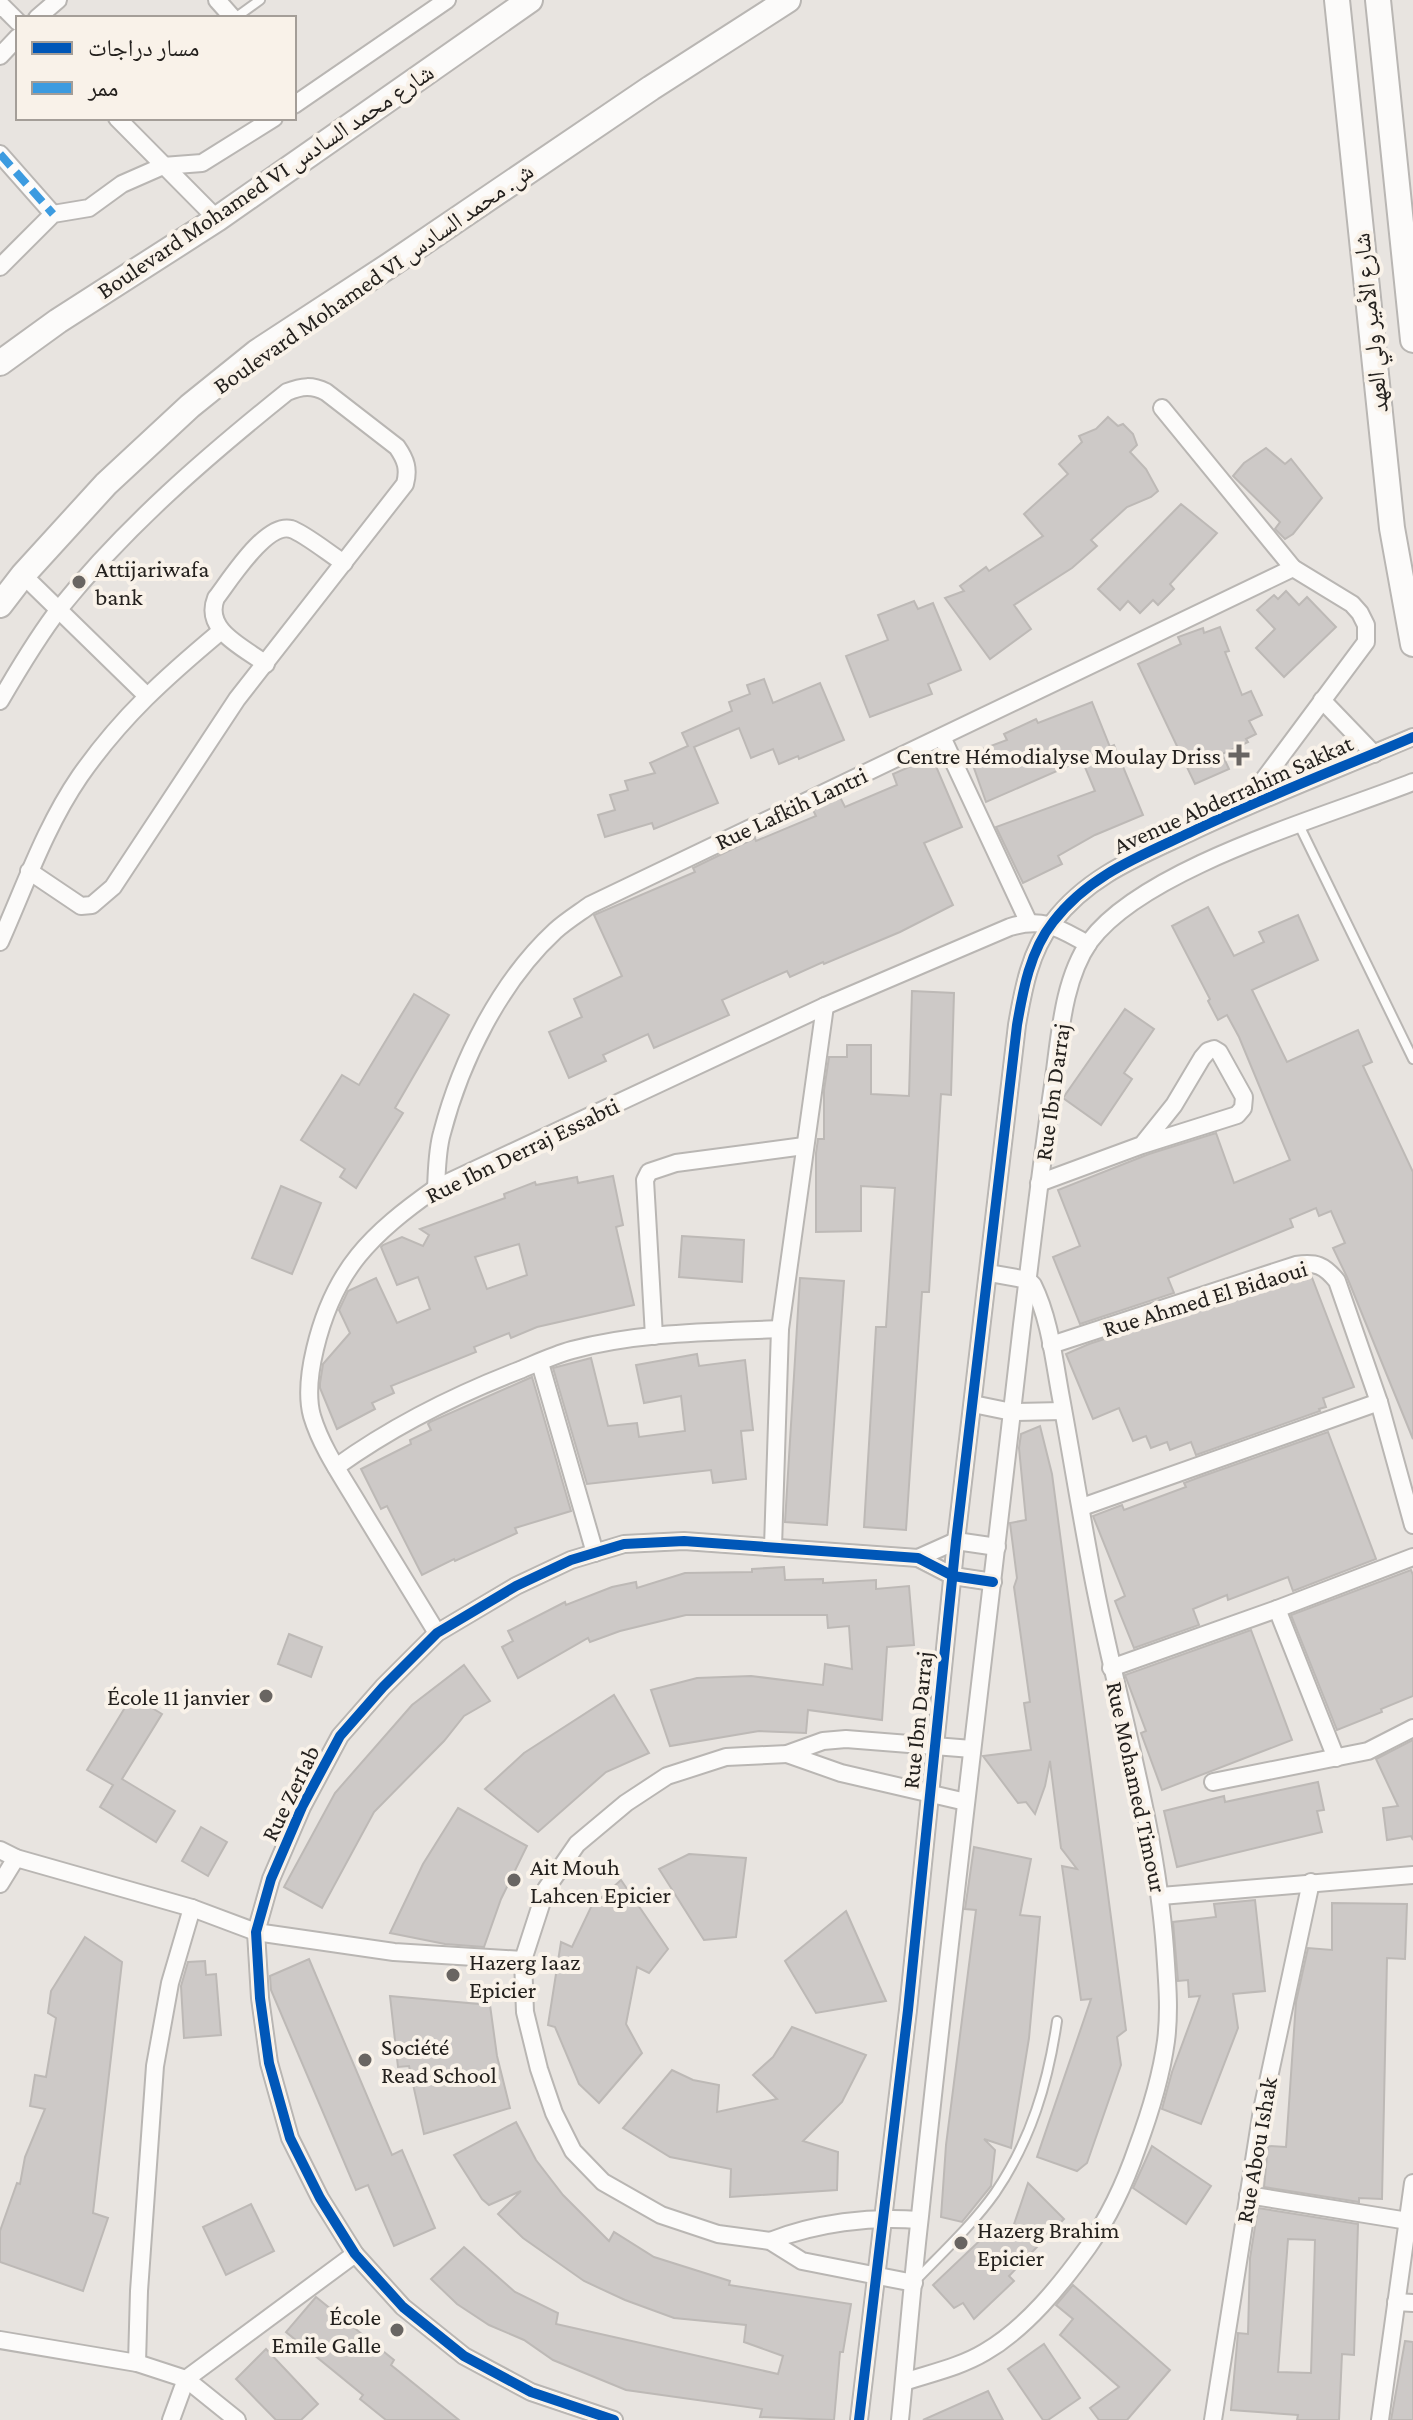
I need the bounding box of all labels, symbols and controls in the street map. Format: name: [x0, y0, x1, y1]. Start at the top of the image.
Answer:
legend: [16, 16, 296, 120]
text: مسار دراجات: [88, 34, 199, 61]
street label: Boulevard Mohamed VI شارع محمد السادس: [92, 58, 439, 306]
text: ممر: [87, 74, 119, 101]
street label: Boulevard Mohamed VI ش. محمد السادس: [208, 157, 539, 400]
street label: شارع الأمير ولي العهد: [1347, 231, 1399, 414]
place label: Attijariwafa bank: [95, 555, 209, 610]
marker: Attijariwafa bank: [70, 573, 88, 591]
street label: Avenue Abderrahim Sakkat: [1109, 729, 1358, 859]
place label: Centre Hémodialyse Moulay Driss: [896, 742, 1221, 769]
marker: Centre Hémodialyse Moulay Driss: [1228, 744, 1250, 766]
street label: Rue Lafkih Lantri: [711, 761, 871, 855]
street label: Rue Ibn Darraj: [1029, 1022, 1075, 1162]
street label: Rue Ibn Derraj Essabti: [421, 1091, 623, 1209]
street label: Rue Ahmed El Bidaoui: [1100, 1254, 1310, 1342]
street label: Rue Ibn Darraj: [896, 1650, 938, 1790]
street label: Rue Mohamed Timour: [1101, 1679, 1173, 1896]
place label: École 11 janvier: [107, 1683, 250, 1710]
marker: École 11 janvier: [257, 1687, 275, 1705]
street label: Rue ZerIab: [255, 1741, 325, 1845]
place label: Ait Mouh Lahcen Epicier: [530, 1853, 671, 1908]
marker: Ait Mouh Lahcen Epicier: [505, 1871, 523, 1889]
place label: Hazerg Iaaz Epicier: [469, 1948, 580, 2003]
marker: Hazerg Iaaz Epicier: [444, 1966, 462, 1984]
place label: Société Read School: [381, 2033, 497, 2088]
marker: Société Read School: [356, 2051, 374, 2069]
street label: Rue Abou Ishak: [1230, 2074, 1282, 2225]
place label: Hazerg Brahim Epicier: [977, 2216, 1120, 2271]
marker: Hazerg Brahim Epicier: [952, 2234, 970, 2252]
place label: École Emile Galle: [272, 2303, 381, 2358]
marker: École Emile Galle: [388, 2321, 406, 2339]

